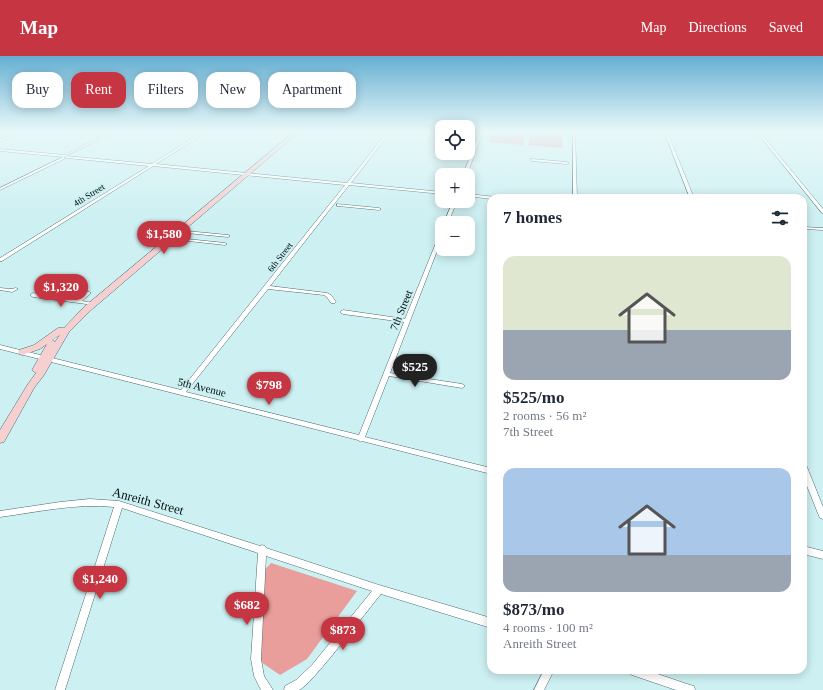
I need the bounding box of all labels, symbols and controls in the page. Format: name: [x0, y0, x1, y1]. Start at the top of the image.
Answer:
text: Map: [20, 17, 58, 38]
text: Map: [641, 20, 666, 35]
text: Directions: [688, 20, 747, 35]
text: Saved: [769, 20, 803, 35]
chip: Buy: [12, 72, 63, 108]
chip: Rent: [71, 72, 126, 108]
chip: Filters: [134, 72, 198, 108]
chip: New: [206, 72, 260, 108]
chip: Apartment: [268, 72, 356, 108]
map controls: [435, 120, 475, 256]
button: locate: [435, 120, 475, 160]
button: +: [435, 168, 475, 208]
street label: 4th Street: [72, 181, 107, 208]
icon: filters: [769, 207, 791, 229]
text: 7 homes: [503, 208, 562, 227]
button: −: [435, 216, 475, 256]
pin: $1,580: [131, 221, 197, 255]
text: $1,580: [146, 226, 182, 241]
street label: 6th Street: [265, 240, 295, 274]
pin: $1,320: [28, 274, 94, 308]
text: $1,320: [43, 279, 79, 294]
icon: home: [611, 282, 683, 354]
street label: 7th Street: [387, 288, 415, 332]
pin: $525: [391, 354, 439, 388]
text: $525: [402, 359, 428, 374]
pin: $798: [245, 372, 293, 406]
street label: 5th Avenue: [176, 375, 228, 399]
text: $798: [256, 377, 282, 392]
text: $525/mo: [503, 388, 564, 407]
text: 2 rooms · 56 m²: [503, 408, 586, 423]
text: 7th Street: [503, 424, 553, 439]
street label: Anreith Street: [111, 484, 186, 518]
icon: home: [611, 494, 683, 566]
pin: $1,240: [67, 566, 133, 600]
text: $1,240: [82, 571, 118, 586]
pin: $682: [223, 592, 271, 626]
text: $682: [234, 597, 260, 612]
text: $873/mo: [503, 600, 564, 619]
pin: $873: [319, 617, 367, 651]
text: 4 rooms · 100 m²: [503, 620, 593, 635]
text: $873: [330, 622, 356, 637]
text: Anreith Street: [503, 636, 576, 651]

